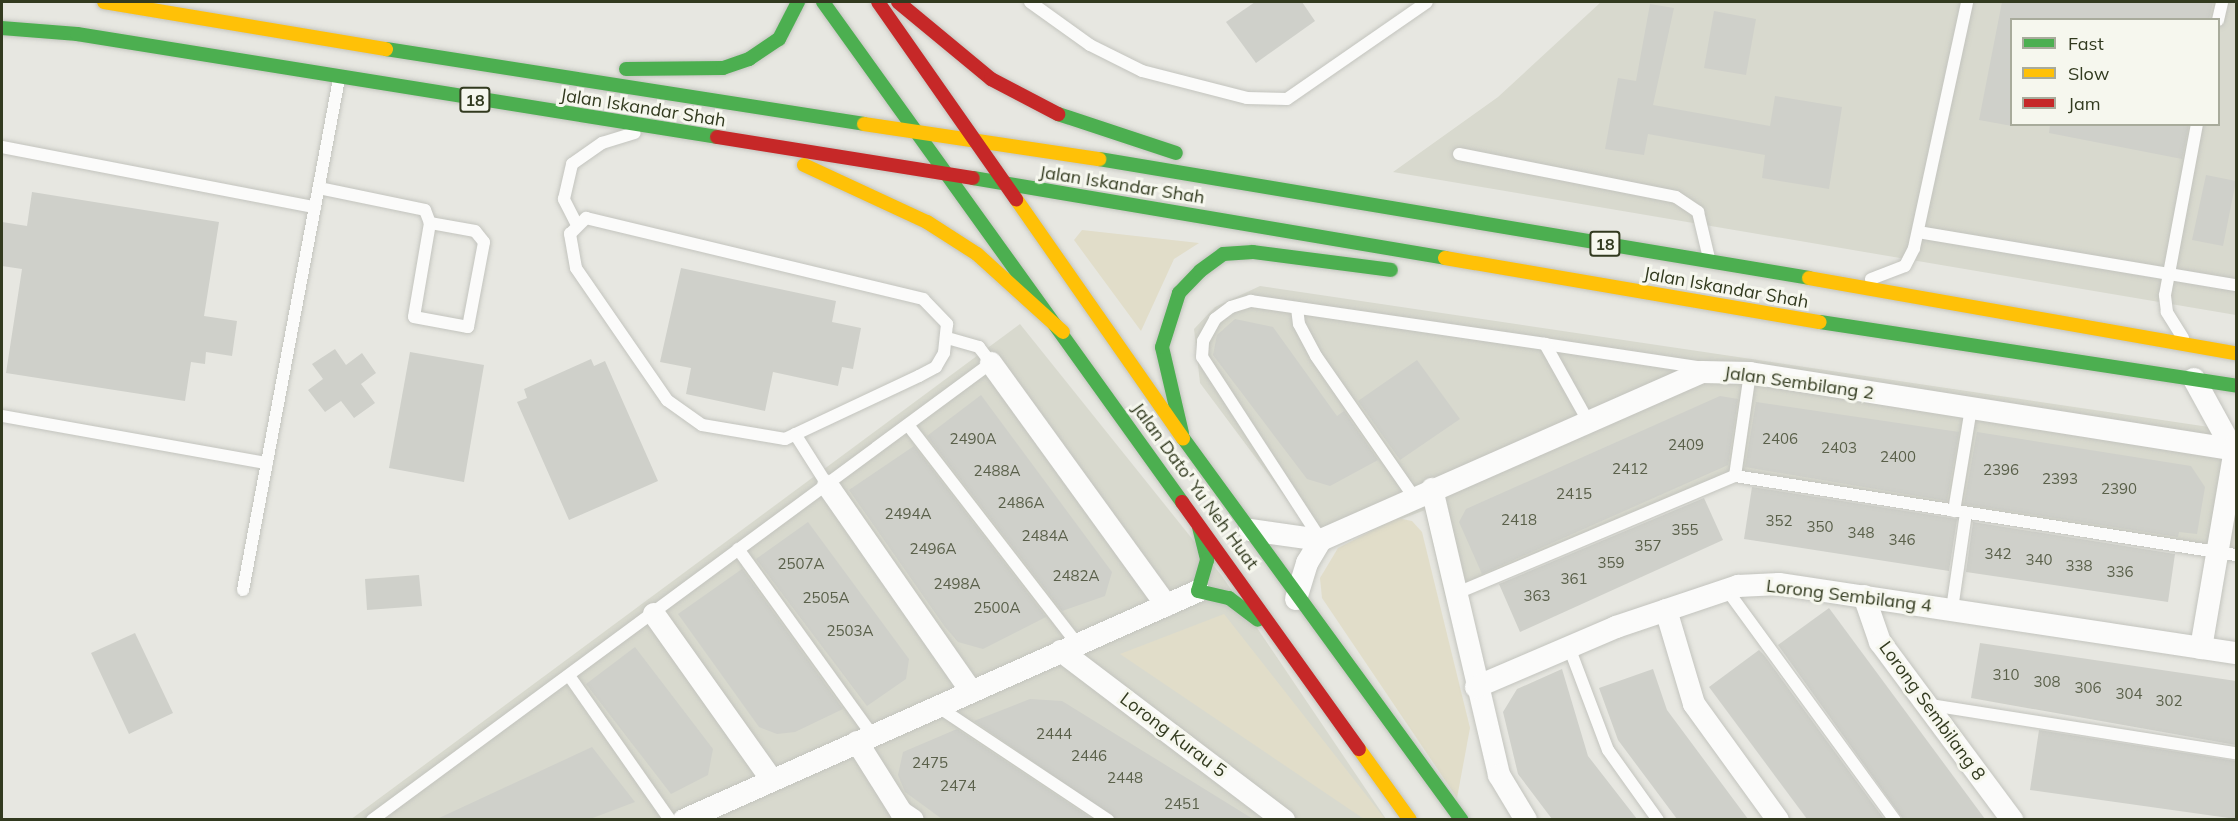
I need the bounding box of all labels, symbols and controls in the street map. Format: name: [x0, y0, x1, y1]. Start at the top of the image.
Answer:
legend: [2010, 18, 2220, 126]
text: Fast: [2068, 32, 2104, 55]
text: Slow: [2068, 62, 2109, 85]
street label: Jalan Iskandar Shah: [559, 84, 727, 132]
road number: 18: [458, 87, 492, 113]
text: Jam: [2068, 92, 2101, 115]
street label: Jalan Iskandar Shah: [1038, 161, 1206, 209]
road number: 18: [1588, 231, 1622, 257]
street label: Jalan Iskandar Shah: [1642, 263, 1810, 313]
street label: Jalan Sembilang 2: [1723, 362, 1875, 404]
street label: Jalan Dato' Yu Neh Huat: [1127, 398, 1263, 574]
house number: 2490A: [949, 430, 997, 448]
house number: 2406: [1762, 430, 1798, 448]
house number: 2409: [1668, 436, 1704, 454]
house number: 2403: [1821, 439, 1857, 457]
house number: 2400: [1880, 448, 1916, 466]
house number: 2412: [1612, 460, 1648, 478]
house number: 2396: [1983, 461, 2019, 479]
house number: 2488A: [973, 462, 1021, 480]
house number: 2393: [2042, 470, 2078, 488]
house number: 2390: [2101, 480, 2137, 498]
house number: 2415: [1556, 485, 1592, 503]
house number: 2486A: [997, 494, 1045, 512]
house number: 2494A: [884, 505, 932, 523]
house number: 2418: [1501, 511, 1537, 529]
house number: 352: [1766, 512, 1792, 530]
house number: 350: [1807, 518, 1833, 536]
house number: 355: [1672, 521, 1698, 539]
house number: 348: [1848, 524, 1874, 542]
house number: 2484A: [1021, 527, 1069, 545]
house number: 346: [1889, 531, 1915, 549]
house number: 357: [1635, 537, 1661, 555]
house number: 2496A: [909, 540, 957, 558]
house number: 342: [1985, 545, 2011, 563]
house number: 340: [2026, 551, 2052, 569]
house number: 359: [1598, 554, 1624, 572]
house number: 2507A: [777, 555, 825, 573]
house number: 338: [2066, 557, 2092, 575]
house number: 336: [2107, 563, 2133, 581]
house number: 2482A: [1052, 567, 1100, 585]
house number: 361: [1561, 570, 1587, 588]
house number: 2498A: [933, 575, 981, 593]
street label: Lorong Sembilang 4: [1765, 575, 1933, 617]
house number: 363: [1524, 587, 1550, 605]
house number: 2505A: [802, 589, 850, 607]
house number: 2500A: [973, 599, 1021, 617]
house number: 2503A: [826, 622, 874, 640]
street label: Lorong Sembilang 8: [1874, 637, 1990, 785]
house number: 310: [1993, 666, 2019, 684]
house number: 308: [2034, 673, 2060, 691]
house number: 306: [2075, 679, 2101, 697]
house number: 304: [2116, 685, 2142, 703]
street label: Lorong Kurau 5: [1116, 688, 1230, 782]
house number: 302: [2156, 692, 2182, 710]
house number: 2444: [1036, 725, 1072, 743]
house number: 2446: [1071, 747, 1107, 765]
house number: 2475: [912, 754, 948, 772]
house number: 2448: [1107, 769, 1143, 787]
house number: 2474: [940, 777, 976, 795]
house number: 2451: [1164, 795, 1200, 813]

